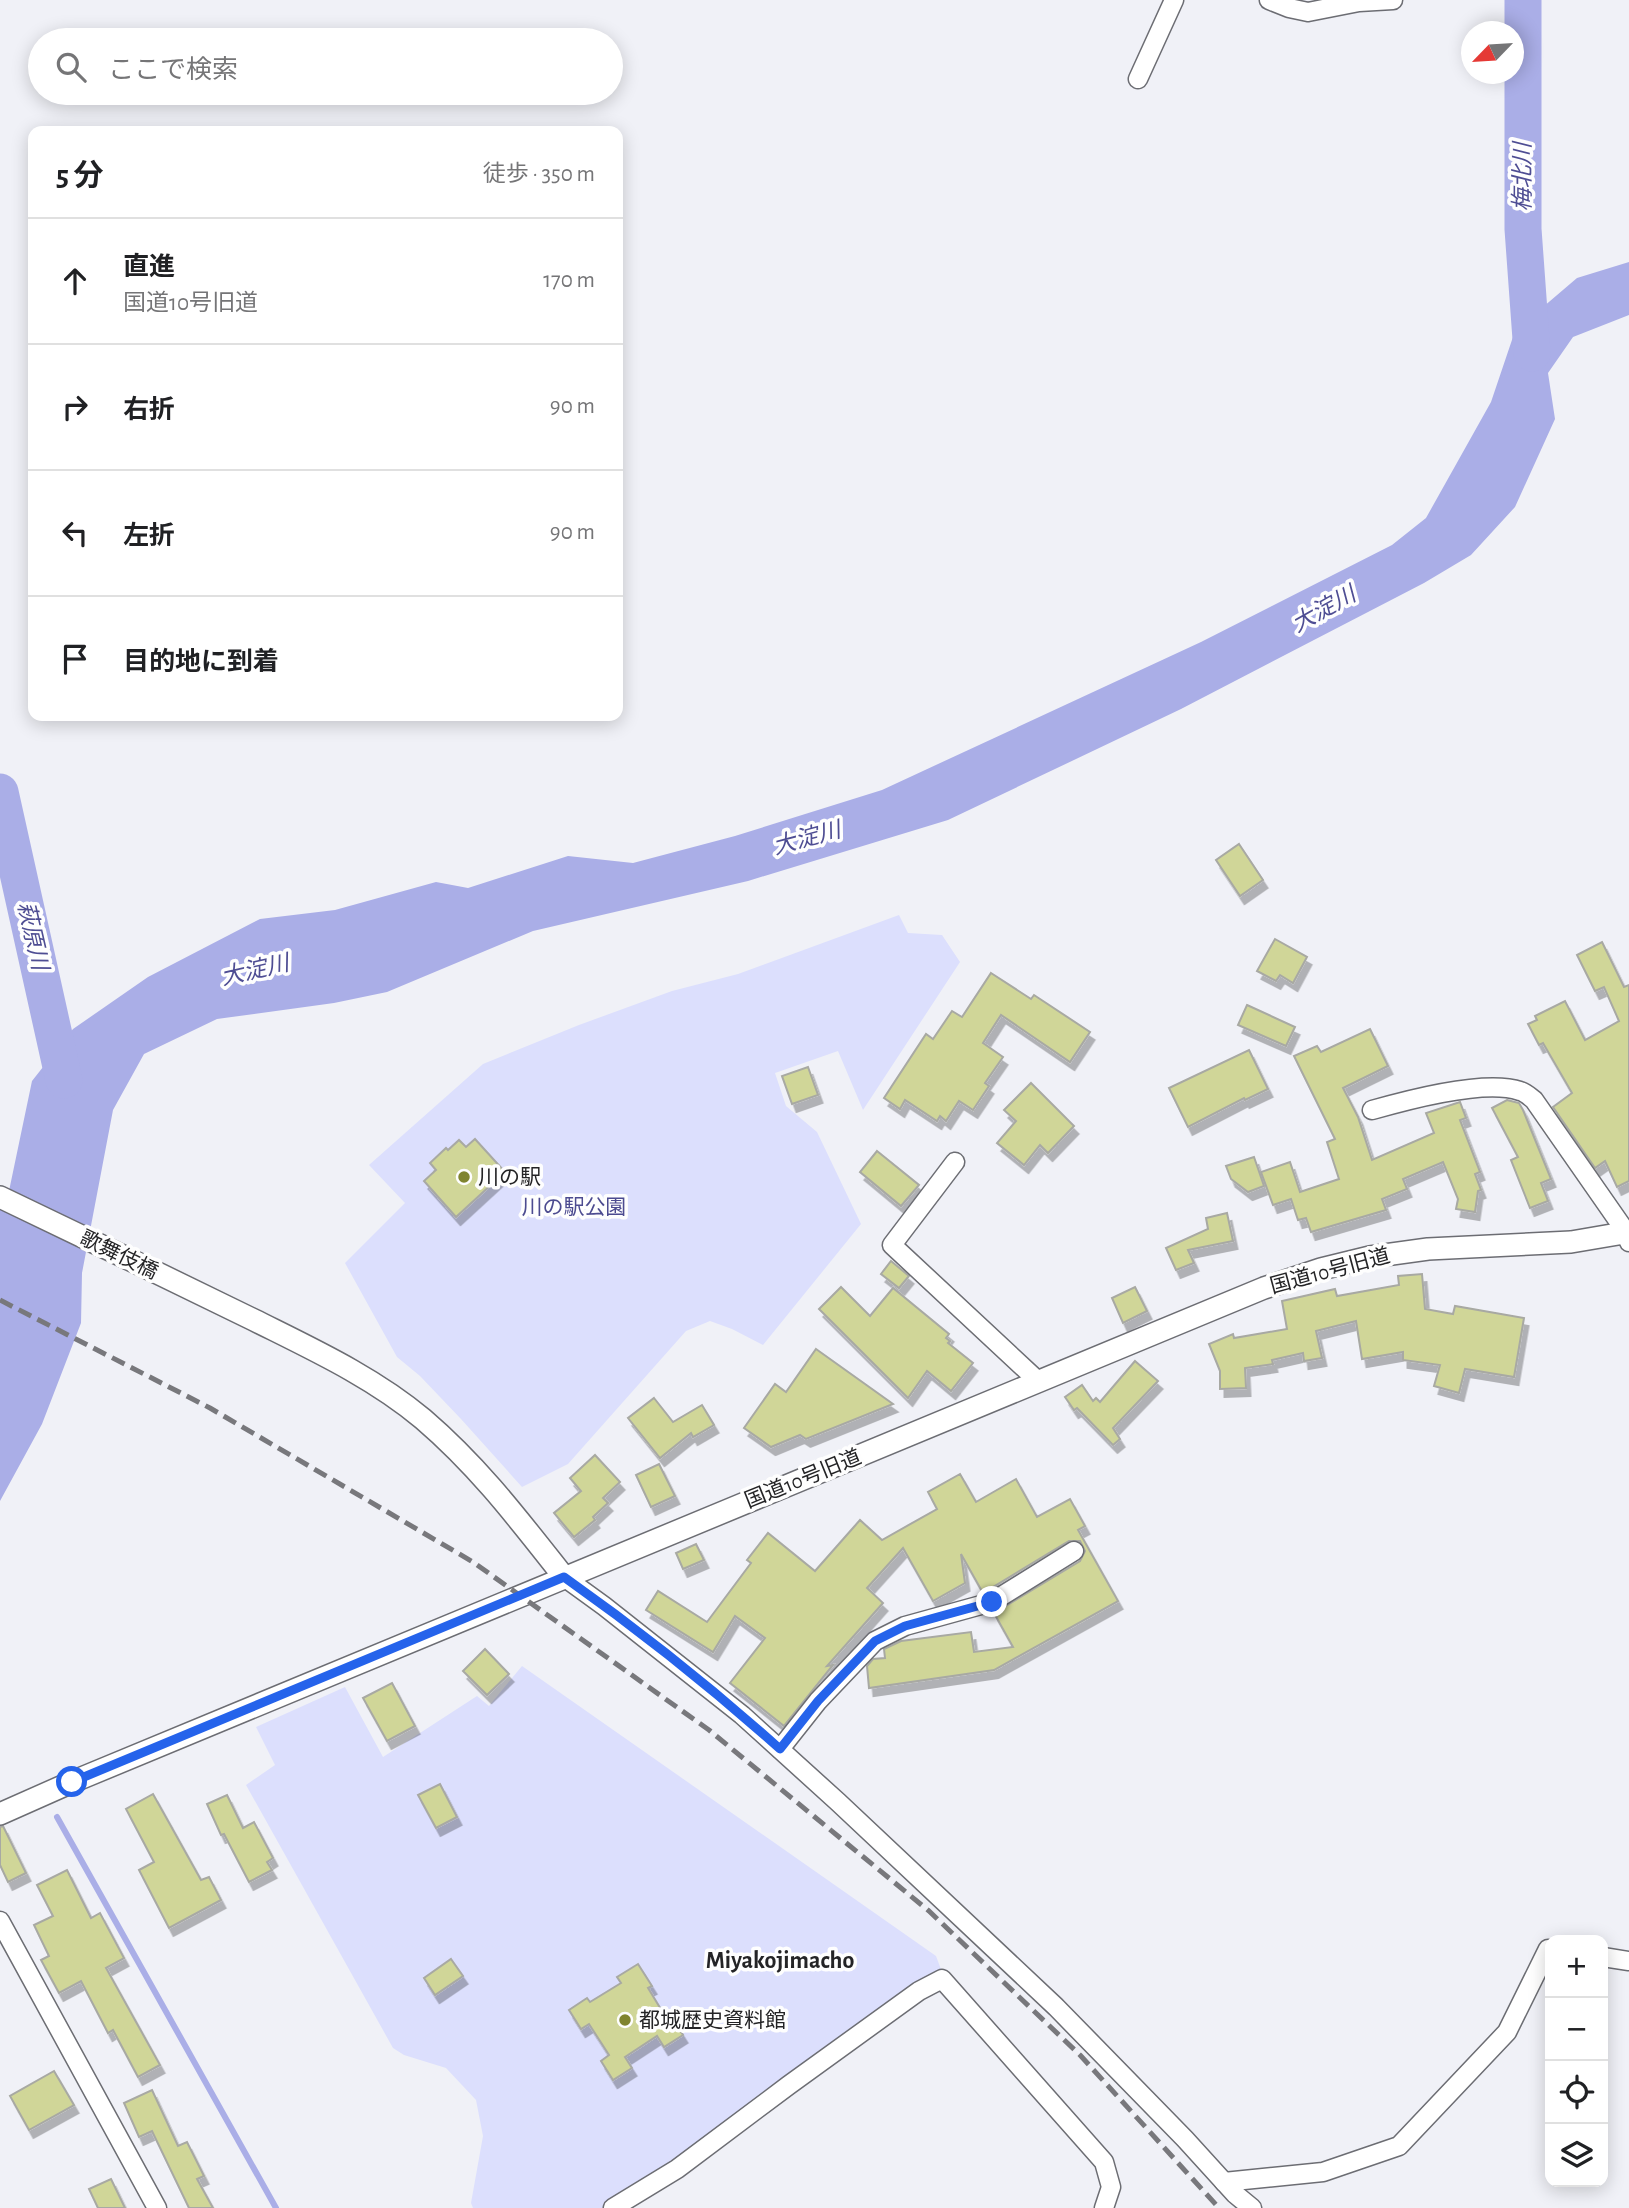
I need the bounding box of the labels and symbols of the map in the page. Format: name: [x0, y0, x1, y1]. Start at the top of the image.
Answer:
north arrow: [1461, 21, 1524, 84]
water label: 梅北川: [1510, 140, 1535, 212]
water label: 大淀川: [1287, 580, 1362, 637]
water label: 大淀川: [770, 816, 846, 859]
water label: 萩原川: [13, 899, 54, 975]
water label: 大淀川: [218, 949, 294, 990]
place label: 川の駅: [478, 1167, 541, 1188]
marker: 川の駅: [456, 1169, 472, 1185]
park label: 川の駅公園: [522, 1197, 627, 1218]
street label: 歌舞伎橋: [77, 1226, 162, 1283]
street label: 国道10号旧道: [1267, 1244, 1392, 1297]
street label: 国道10号旧道: [742, 1445, 864, 1512]
route end: [976, 1586, 1007, 1617]
route start: [56, 1766, 87, 1797]
district label: Miyakojimacho: [706, 1949, 854, 1973]
place label: 都城歴史資料館: [639, 2009, 786, 2031]
marker: 都城歴史資料館: [617, 2012, 633, 2028]

